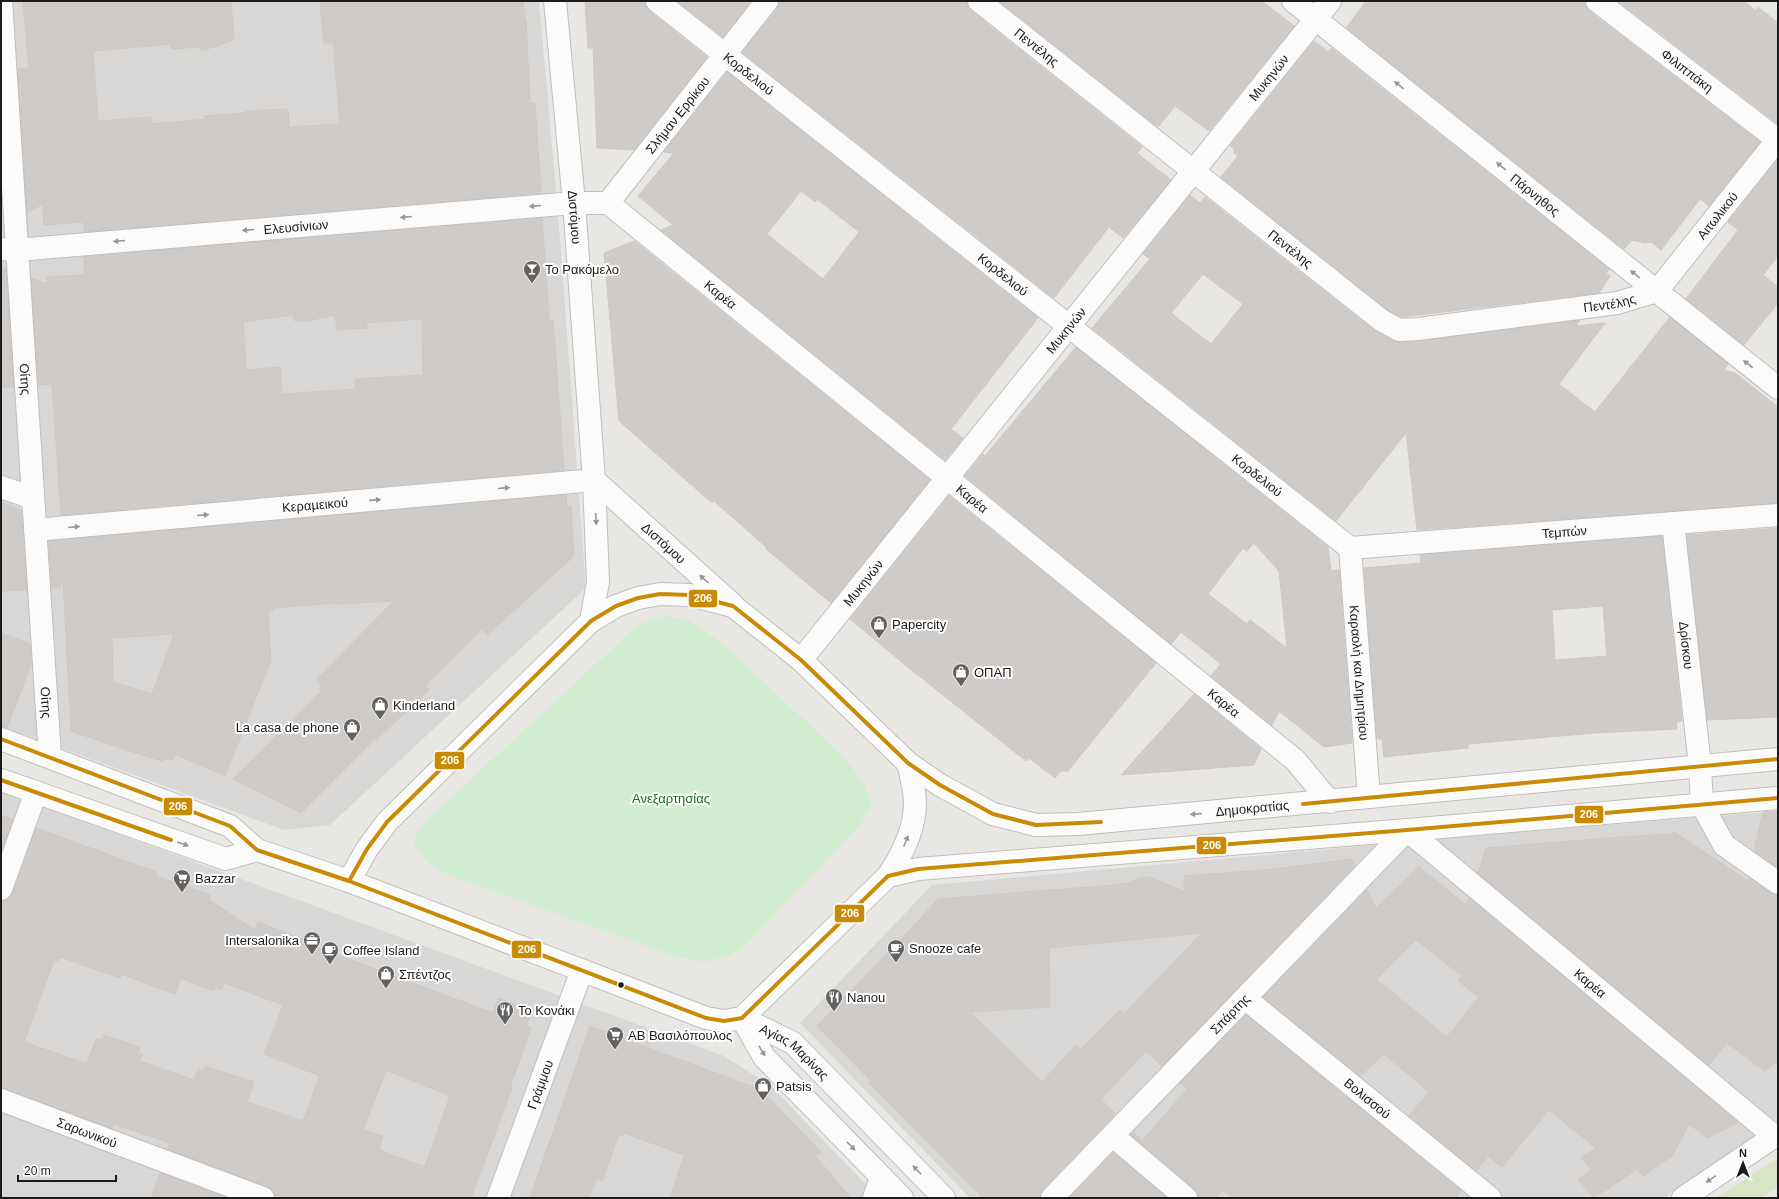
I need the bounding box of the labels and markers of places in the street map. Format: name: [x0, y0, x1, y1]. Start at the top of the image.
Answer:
bar icon: Το Ρακόμελο: [522, 259, 542, 284]
place label: Το Ρακόμελο: [545, 262, 619, 277]
shop icon: Papercity: [869, 614, 889, 639]
place label: Papercity: [892, 617, 947, 632]
shop icon: ΟΠΑΠ: [951, 662, 971, 687]
place label: ΟΠΑΠ: [974, 665, 1012, 680]
shop icon: Kinderland: [370, 695, 390, 720]
place label: Kinderland: [393, 698, 455, 713]
shop icon: La casa de phone: [342, 717, 362, 742]
place label: La casa de phone: [236, 720, 339, 735]
supermarket icon: Bazzar: [172, 868, 192, 893]
place label: Bazzar: [195, 871, 236, 886]
office icon: Intersalonika: [302, 930, 322, 955]
place label: Intersalonika: [225, 933, 300, 948]
cafe icon: Snooze cafe: [886, 938, 906, 963]
cafe icon: Coffee Island: [320, 940, 340, 965]
place label: Snooze cafe: [909, 941, 981, 956]
place label: Coffee Island: [343, 943, 419, 958]
shop icon: Σπέντζος: [376, 964, 396, 989]
place label: Σπέντζος: [399, 967, 451, 982]
unlabelled marker: [616, 980, 626, 990]
restaurant icon: Nanou: [824, 987, 844, 1012]
place label: Nanou: [847, 990, 885, 1005]
restaurant icon: Το Κονάκι: [495, 1000, 515, 1025]
place label: Το Κονάκι: [518, 1003, 575, 1018]
supermarket icon: ΑΒ Βασιλόπουλος: [605, 1025, 625, 1050]
place label: ΑΒ Βασιλόπουλος: [628, 1028, 732, 1043]
shop icon: Patsis: [753, 1076, 773, 1101]
place label: Patsis: [776, 1079, 812, 1094]

